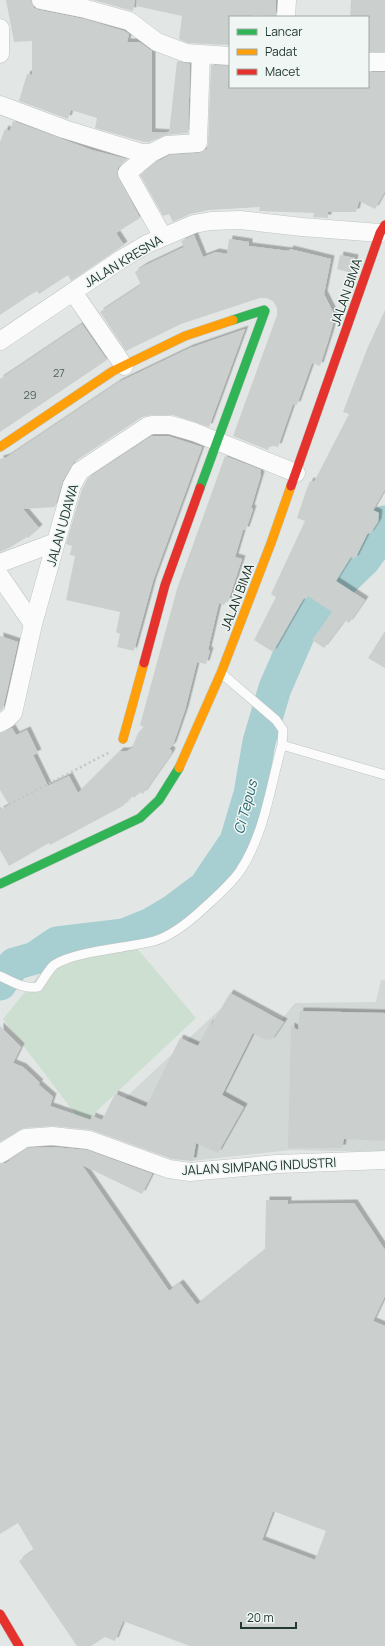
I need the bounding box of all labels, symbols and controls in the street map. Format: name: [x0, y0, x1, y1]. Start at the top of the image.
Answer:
legend: [229, 16, 369, 88]
text: Lancar: [265, 23, 303, 40]
text: Padat: [265, 43, 297, 60]
text: Macet: [265, 63, 300, 80]
street label: JALAN KRESNA: [80, 230, 166, 292]
street label: JALAN BIMA: [326, 256, 366, 328]
house number: 27: [53, 365, 65, 380]
house number: 29: [23, 387, 37, 402]
street label: JALAN UDAWA: [42, 482, 82, 568]
street label: JALAN BIMA: [216, 561, 258, 633]
water label: Ci Tepus: [229, 776, 262, 836]
street label: JALAN SIMPANG INDUSTRI: [181, 1153, 337, 1179]
scale bar: [241, 1604, 296, 1630]
text: 20 m: [247, 1609, 274, 1626]

